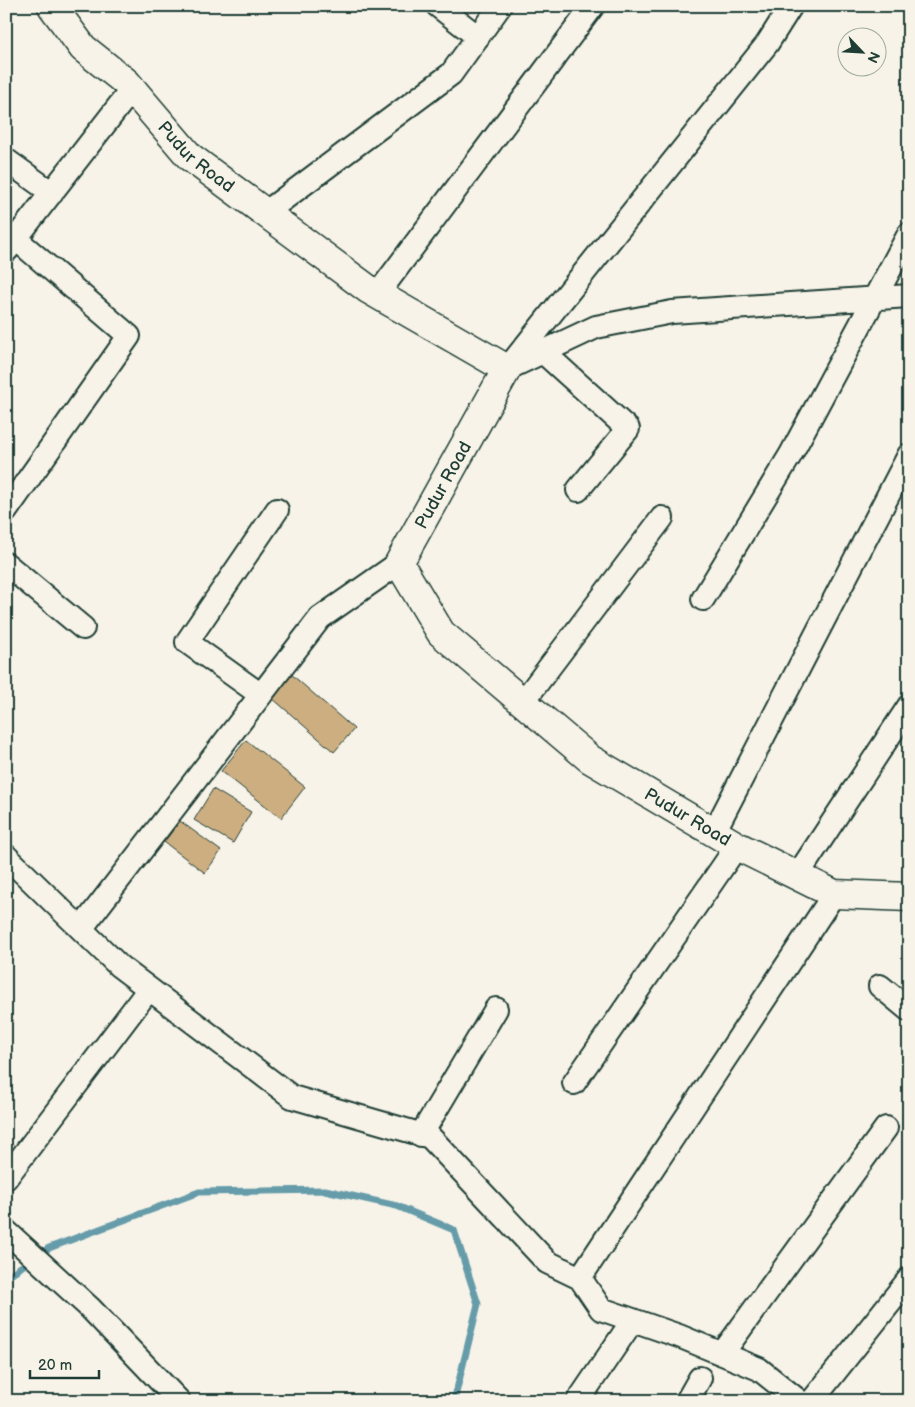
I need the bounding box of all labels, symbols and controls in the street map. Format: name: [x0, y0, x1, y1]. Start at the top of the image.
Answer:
north arrow: [838, 28, 888, 78]
text: N: [863, 49, 883, 66]
street label: Pudur Road: [153, 117, 238, 197]
street label: Pudur Road: [411, 438, 476, 533]
street label: Pudur Road: [641, 784, 734, 851]
scale bar: [30, 1347, 99, 1379]
text: 20 m: [38, 1356, 72, 1375]

